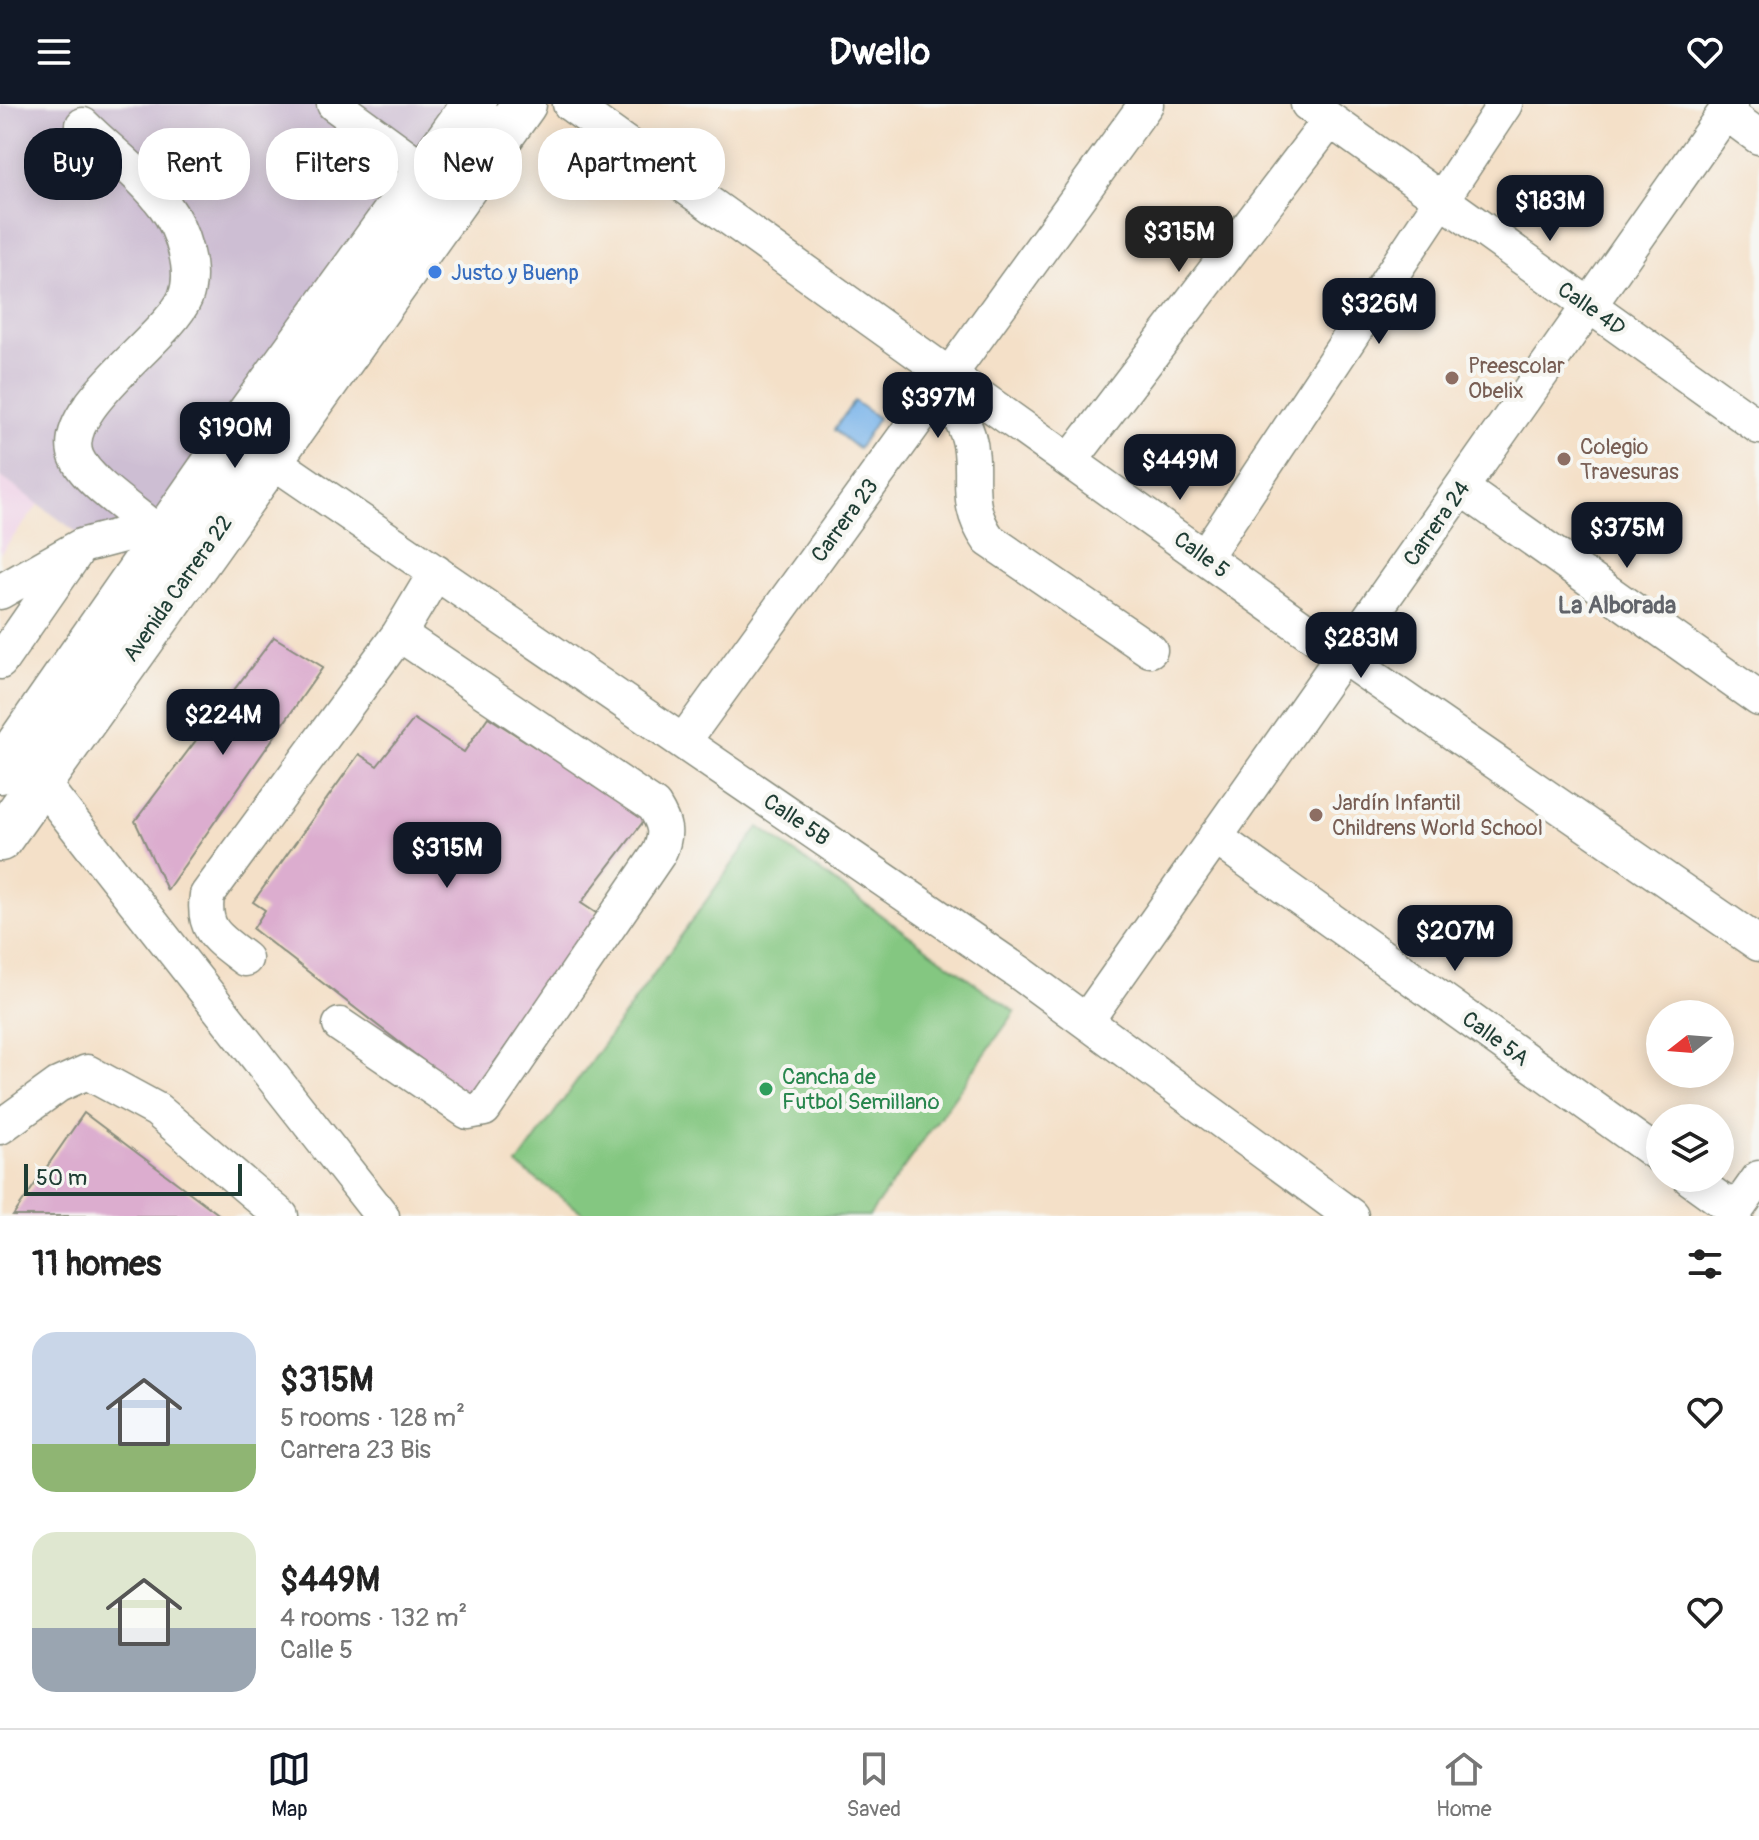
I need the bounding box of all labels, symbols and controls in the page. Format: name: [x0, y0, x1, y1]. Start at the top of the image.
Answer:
icon: menu: [32, 30, 76, 74]
text: Dwello: [829, 30, 930, 75]
icon: heart: [1683, 30, 1727, 74]
chip: Buy: [24, 128, 122, 200]
chip: Rent: [138, 128, 250, 200]
chip: Filters: [266, 128, 398, 200]
chip: New: [414, 128, 522, 200]
chip: Apartment: [538, 128, 725, 200]
pin: $183M: [1494, 175, 1606, 243]
text: $183M: [1515, 185, 1585, 217]
pin: $315M: [1123, 206, 1235, 274]
text: $315M: [1143, 216, 1215, 248]
place label: Justo y Buenp: [451, 259, 579, 287]
marker: Justo y Buenp: [426, 263, 444, 281]
street label: Calle 4D: [1552, 275, 1631, 342]
pin: $326M: [1323, 278, 1435, 346]
text: $326M: [1341, 288, 1418, 320]
place label: Preescolar Obelix: [1468, 352, 1565, 405]
marker: Preescolar Obelix: [1443, 369, 1461, 387]
pin: $397M: [882, 372, 994, 440]
text: $397M: [901, 382, 975, 414]
pin: $190M: [179, 402, 291, 470]
text: $190M: [198, 412, 272, 444]
place label: Colegio Travesuras: [1580, 433, 1679, 486]
pin: $449M: [1124, 434, 1236, 502]
text: $449M: [1142, 444, 1218, 476]
marker: Colegio Travesuras: [1555, 450, 1573, 468]
street label: Carrera 23: [805, 473, 885, 568]
street label: Carrera 24: [1397, 475, 1476, 572]
pin: $375M: [1571, 502, 1683, 570]
street label: Avenida Carrera 22: [117, 510, 239, 667]
text: $375M: [1589, 512, 1665, 544]
street label: Calle 5: [1168, 525, 1235, 584]
district label: La Alborada: [1558, 591, 1676, 620]
pin: $283M: [1305, 612, 1417, 680]
text: $283M: [1324, 622, 1398, 654]
pin: $224M: [167, 689, 279, 757]
text: $224M: [185, 699, 261, 731]
street label: Calle 5B: [758, 787, 835, 852]
place label: Jardín Infantil Childrens World School: [1332, 789, 1543, 842]
marker: Jardín Infantil Childrens World School: [1307, 806, 1325, 824]
pin: $315M: [391, 822, 503, 890]
text: $315M: [411, 832, 483, 864]
pin: $207M: [1399, 905, 1511, 973]
text: $207M: [1416, 915, 1494, 947]
north arrow: [1646, 1000, 1734, 1088]
map controls: [1646, 1000, 1734, 1192]
street label: Calle 5A: [1456, 1005, 1534, 1073]
place label: Cancha de Futbol Semillano: [782, 1063, 940, 1116]
marker: Cancha de Futbol Semillano: [757, 1080, 775, 1098]
button: layers: [1646, 1104, 1734, 1192]
scale bar: [24, 1160, 242, 1196]
text: 50 m: [36, 1164, 87, 1192]
icon: filters: [1683, 1242, 1727, 1286]
text: 11 homes: [32, 1243, 161, 1286]
text: $315M: [280, 1359, 374, 1402]
icon: home: [96, 1364, 192, 1460]
icon: heart: [1683, 1390, 1727, 1434]
text: 5 rooms · 128 m²: [280, 1402, 465, 1434]
text: Carrera 23 Bis: [280, 1434, 431, 1466]
text: $449M: [280, 1559, 380, 1602]
icon: home: [96, 1564, 192, 1660]
icon: heart: [1683, 1590, 1727, 1634]
text: 4 rooms · 132 m²: [280, 1602, 468, 1634]
text: Calle 5: [280, 1634, 353, 1666]
tab: Map: [267, 1747, 311, 1823]
tab: Saved: [846, 1747, 901, 1823]
tab: Home: [1436, 1747, 1491, 1823]

